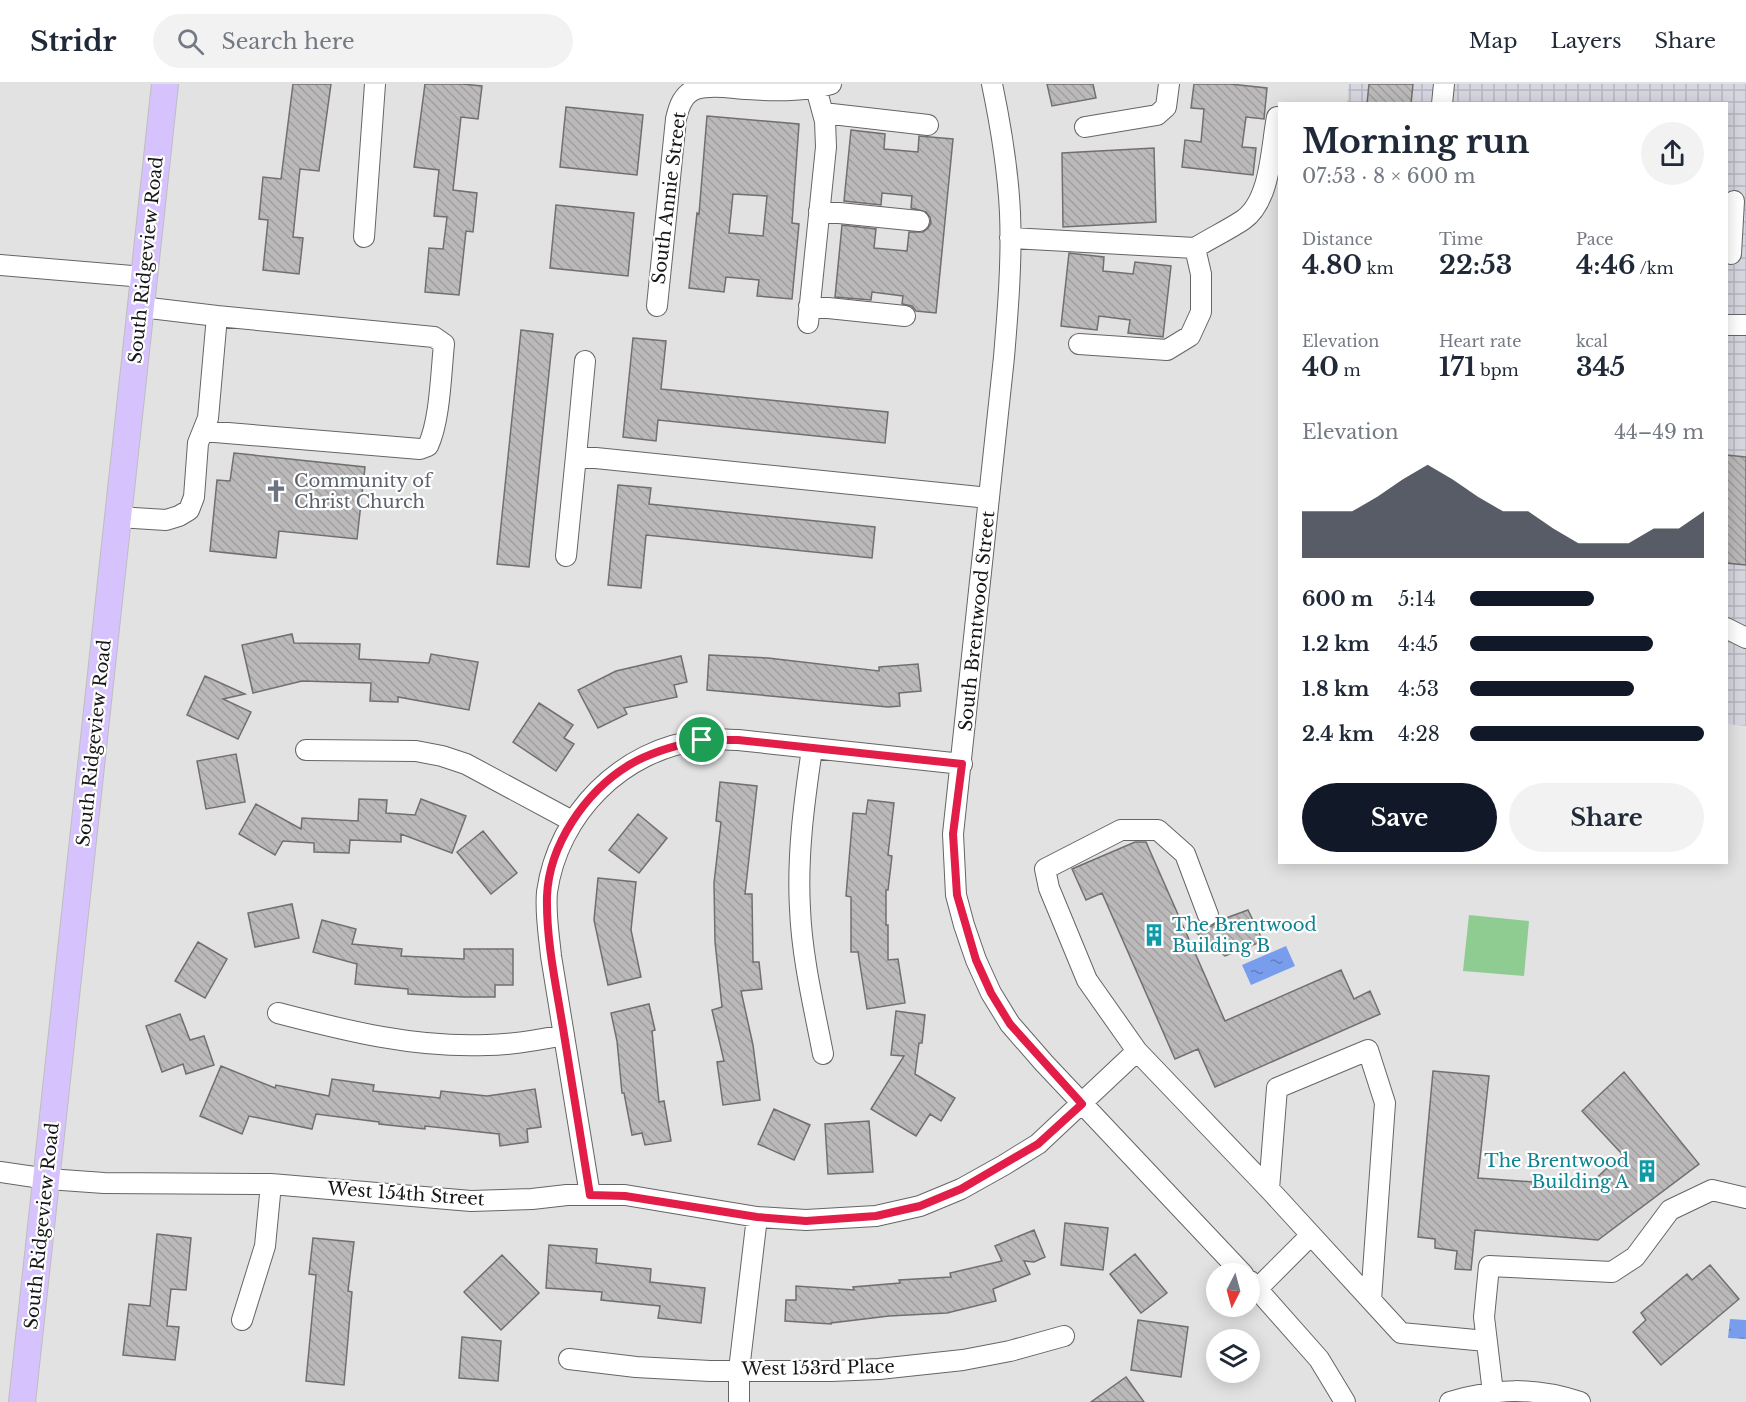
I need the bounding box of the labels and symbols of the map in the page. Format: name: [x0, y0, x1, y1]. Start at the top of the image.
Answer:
street label: South Annie Street: [648, 110, 691, 285]
street label: South Ridgeview Road: [124, 155, 168, 365]
place label: Community of Christ Church: [294, 470, 434, 513]
church icon: Community of Christ Church: [263, 478, 289, 504]
street label: South Brentwood Street: [954, 509, 1000, 732]
street label: South Ridgeview Road: [72, 638, 116, 848]
pin: [676, 714, 727, 765]
place label: The Brentwood Building B: [1172, 914, 1317, 957]
building icon: The Brentwood Building B: [1141, 922, 1167, 948]
street label: South Ridgeview Road: [20, 1121, 64, 1331]
place label: The Brentwood Building A: [1484, 1150, 1630, 1193]
building icon: The Brentwood Building A: [1634, 1158, 1660, 1184]
street label: West 154th Street: [326, 1177, 486, 1210]
north arrow: [1206, 1263, 1260, 1317]
street label: West 153rd Place: [740, 1356, 895, 1380]

